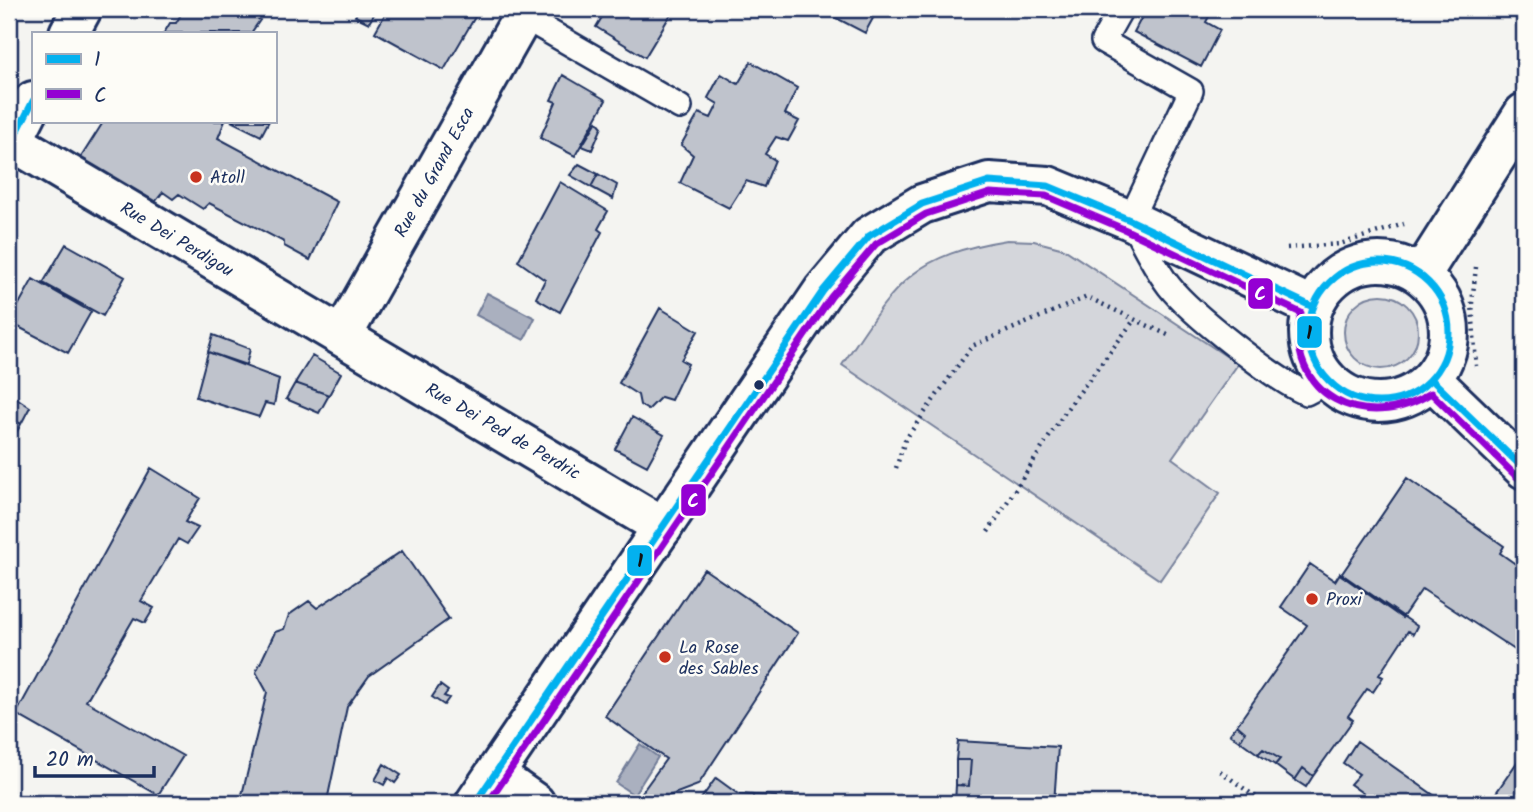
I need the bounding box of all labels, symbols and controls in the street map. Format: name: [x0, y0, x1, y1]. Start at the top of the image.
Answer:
legend: [32, 32, 276, 122]
text: 1: [94, 44, 101, 77]
text: C: [94, 80, 107, 113]
street label: Rue du Grand Esca: [387, 102, 483, 243]
place label: Atoll: [210, 164, 245, 193]
marker: Atoll: [188, 169, 204, 185]
street label: Rue Dei Perdigou: [114, 195, 239, 286]
line badge: C: [1247, 277, 1274, 310]
text: C: [1254, 280, 1266, 310]
line badge: 1: [1296, 315, 1323, 349]
text: 1: [1306, 319, 1312, 349]
street label: Rue Dei Ped de Perdric: [419, 376, 585, 489]
unlabelled marker: [752, 378, 766, 392]
line badge: C: [680, 483, 707, 517]
text: C: [687, 487, 699, 517]
line badge: 1: [626, 544, 653, 577]
text: 1: [637, 547, 643, 577]
place label: Proxi: [1326, 586, 1363, 615]
marker: Proxi: [1304, 591, 1320, 607]
place label: La Rose des Sables: [679, 634, 759, 684]
marker: La Rose des Sables: [657, 649, 673, 665]
scale bar: [35, 735, 154, 779]
text: 20 m: [46, 744, 94, 777]

